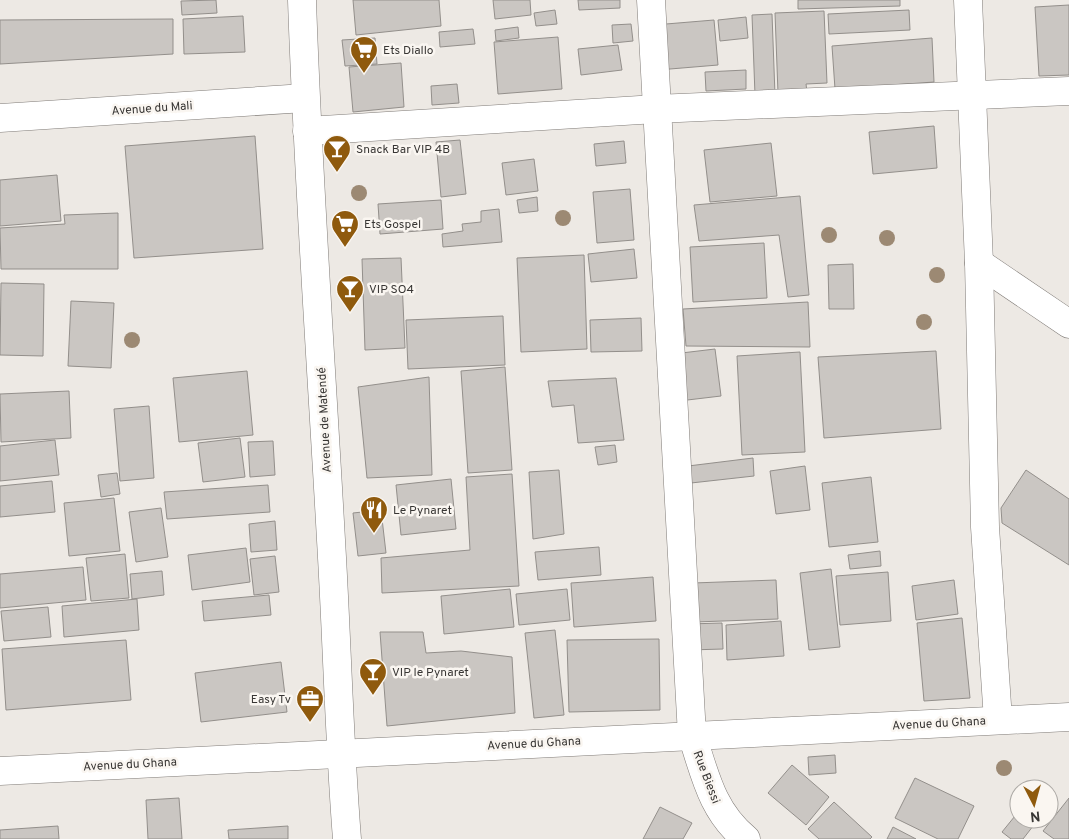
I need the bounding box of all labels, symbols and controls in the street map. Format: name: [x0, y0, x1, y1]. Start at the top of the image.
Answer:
supermarket icon: Ets Diallo: [349, 35, 379, 74]
place label: Ets Diallo: [383, 43, 434, 59]
street label: Avenue du Mali: [111, 98, 193, 120]
bar icon: Snack Bar VIP 4B: [322, 134, 352, 173]
place label: Snack Bar VIP 4B: [356, 142, 450, 158]
supermarket icon: Ets Gospel: [330, 209, 360, 248]
place label: Ets Gospel: [364, 217, 421, 233]
bar icon: VIP SO4: [335, 274, 365, 313]
place label: VIP SO4: [369, 282, 414, 298]
street label: Avenue de Matendé: [314, 367, 336, 473]
restaurant icon: Le Pynaret: [359, 495, 389, 534]
place label: Le Pynaret: [393, 503, 452, 519]
bar icon: VIP le Pynaret: [358, 657, 388, 696]
place label: VIP le Pynaret: [392, 665, 469, 681]
office icon: Easy Tv: [295, 684, 325, 723]
place label: Easy Tv: [251, 692, 291, 708]
street label: Avenue du Ghana: [892, 714, 986, 734]
street label: Avenue du Ghana: [487, 734, 581, 754]
street label: Rue Biessi: [689, 749, 723, 806]
street label: Avenue du Ghana: [83, 755, 177, 775]
north arrow: [1009, 779, 1059, 829]
text: N: [1029, 806, 1041, 824]

